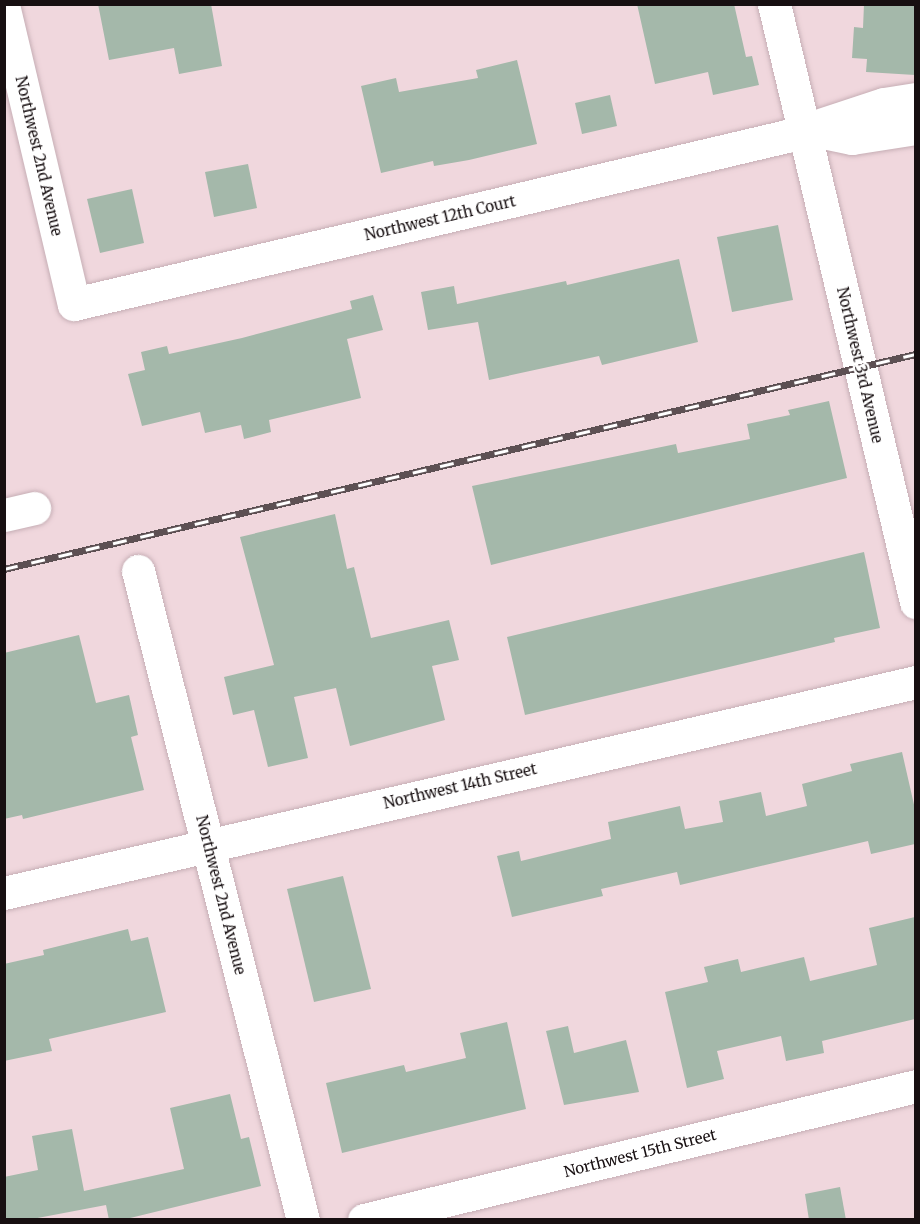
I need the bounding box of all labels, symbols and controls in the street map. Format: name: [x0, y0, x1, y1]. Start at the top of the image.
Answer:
street label: Northwest 2nd Avenue: [12, 74, 66, 238]
street label: Northwest 12th Court: [363, 192, 517, 244]
street label: Northwest 3rd Avenue: [833, 285, 887, 445]
street label: Northwest 14th Street: [382, 760, 538, 812]
street label: Northwest 2nd Avenue: [192, 813, 250, 977]
street label: Northwest 15th Street: [562, 1125, 718, 1181]

